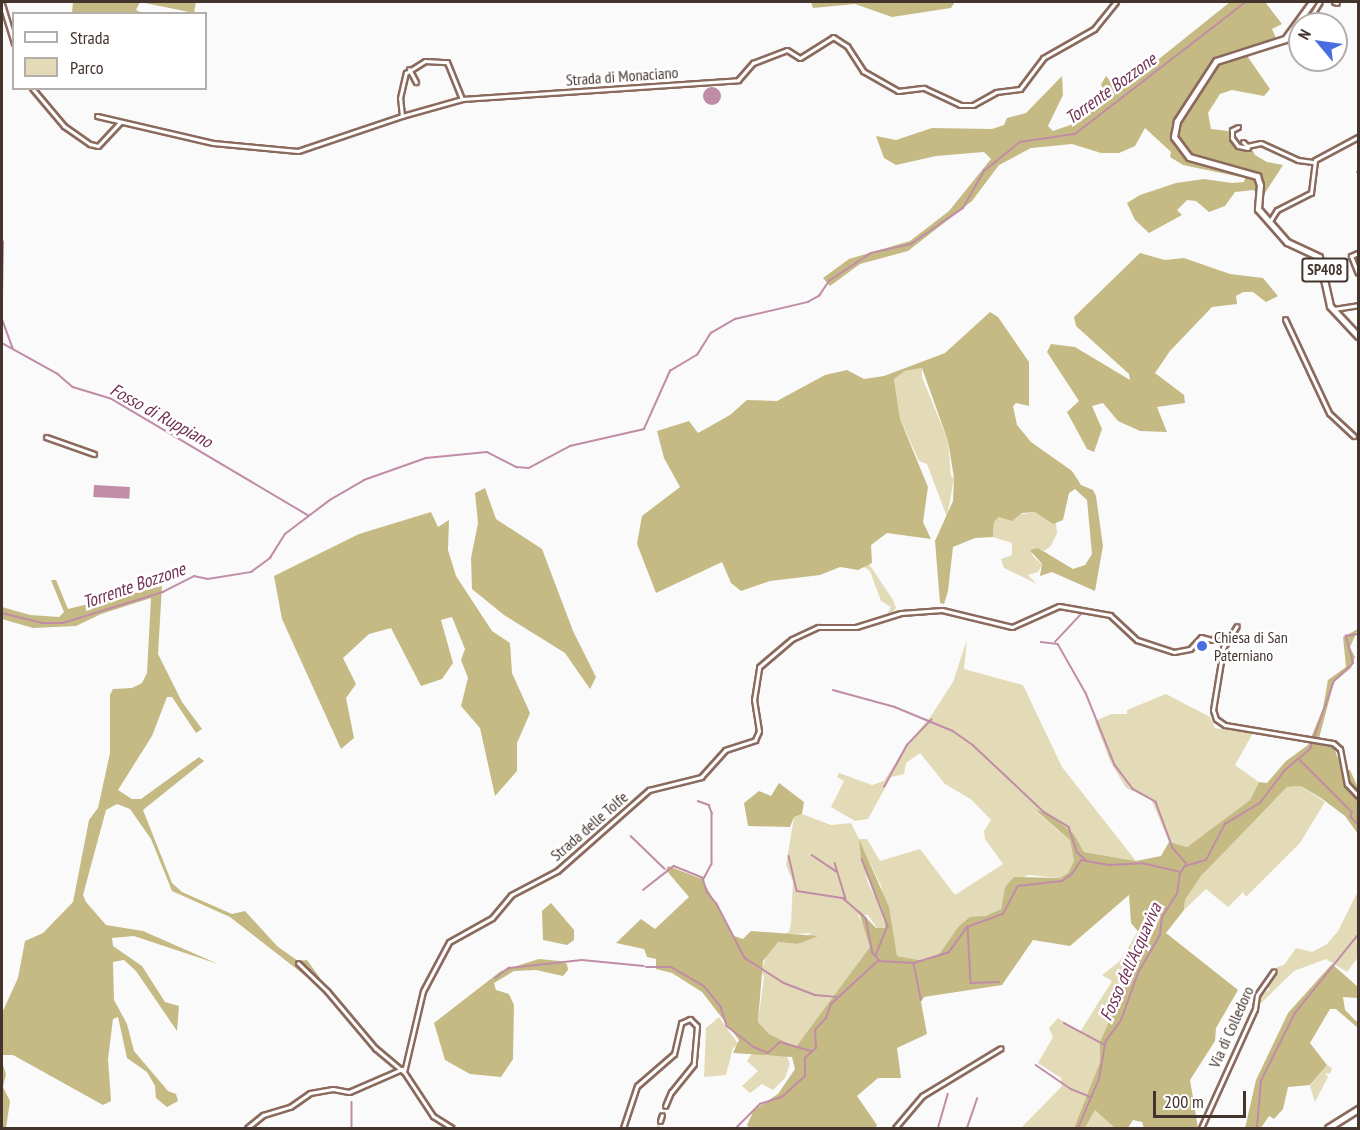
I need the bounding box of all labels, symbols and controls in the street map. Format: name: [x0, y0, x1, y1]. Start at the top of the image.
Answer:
legend: [12, 12, 207, 90]
north arrow: [1288, 12, 1348, 72]
text: Strada: [70, 26, 110, 49]
text: N: [1293, 26, 1315, 43]
water label: Torrente Bozzone: [1061, 49, 1161, 129]
text: Parco: [70, 56, 104, 79]
street label: Strada di Monaciano: [565, 62, 679, 90]
road number: SP408: [1301, 258, 1349, 282]
water label: Fosso di Ruppiano: [106, 379, 216, 453]
water label: Torrente Bozzone: [80, 558, 188, 614]
place label: Chiesa di San Paterniano: [1214, 627, 1288, 665]
marker: Chiesa di San Paterniano: [1195, 639, 1209, 653]
street label: Strada delle Tolfe: [546, 787, 632, 865]
water label: Fosso dell'Acquaviva: [1095, 900, 1167, 1024]
street label: Via di Colledoro: [1204, 983, 1258, 1071]
scale bar: [1156, 1079, 1249, 1117]
text: 200 m: [1164, 1090, 1204, 1113]

